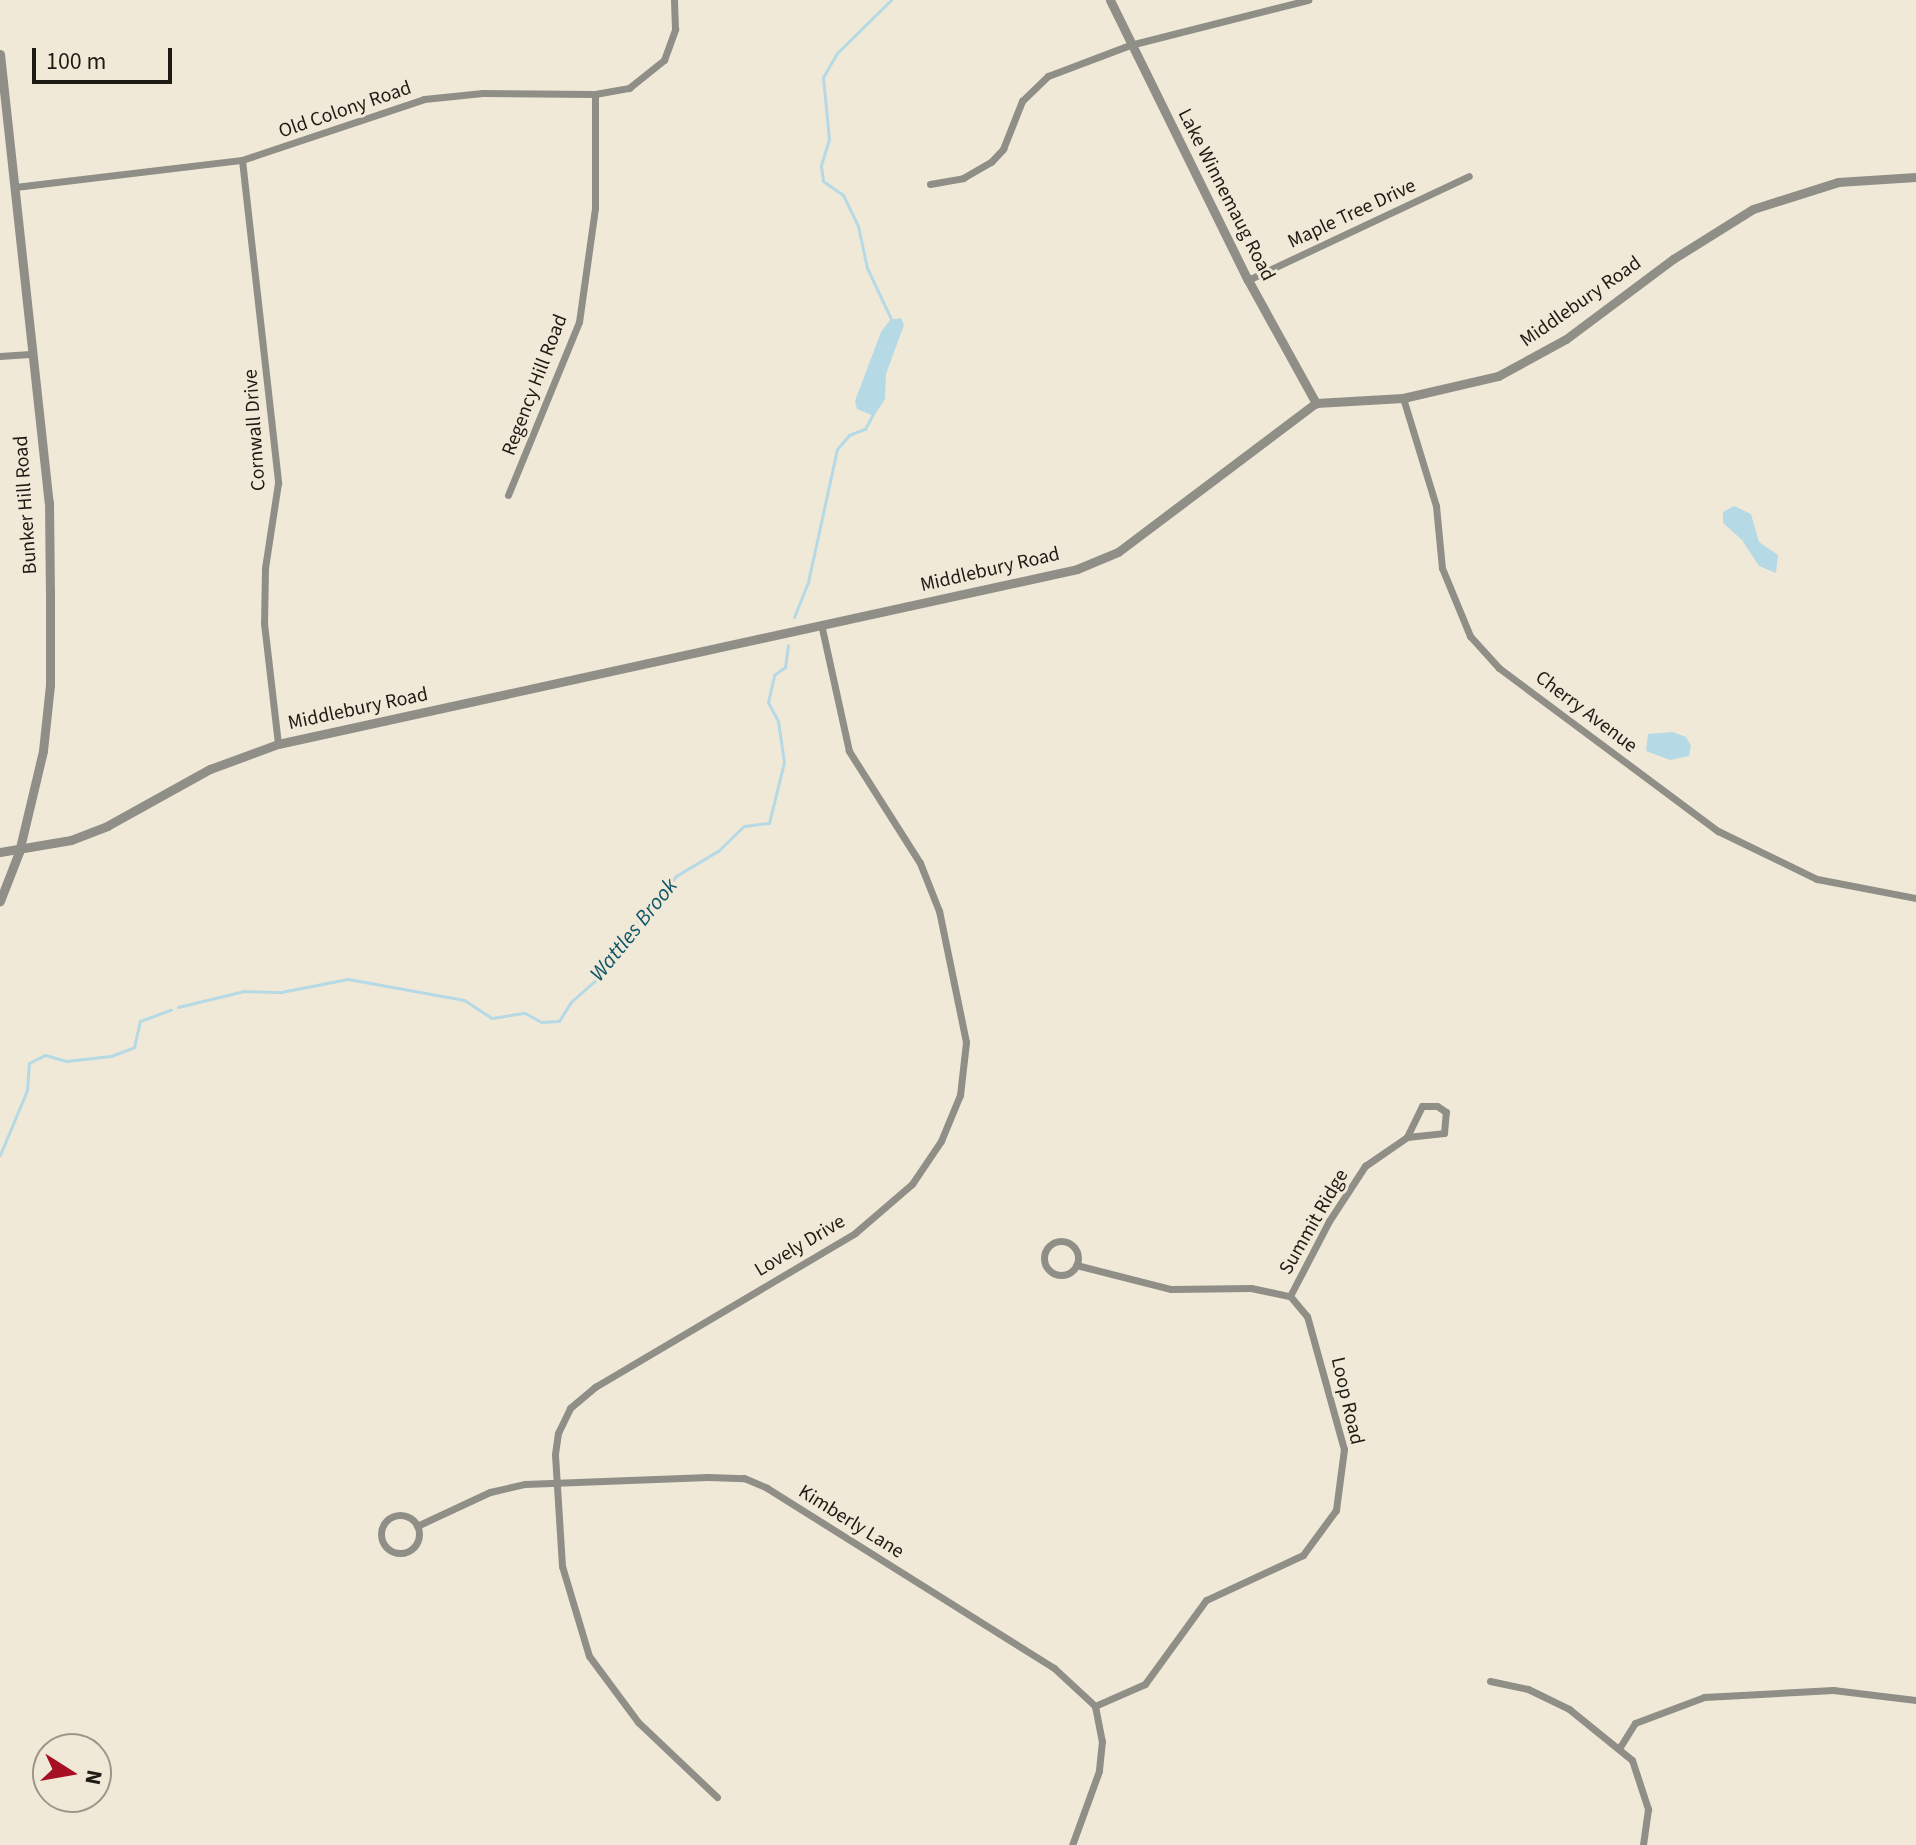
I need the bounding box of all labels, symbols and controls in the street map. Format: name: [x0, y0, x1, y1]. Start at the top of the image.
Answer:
scale bar: [36, 32, 176, 82]
text: 100 m: [46, 44, 106, 79]
street label: Old Colony Road: [275, 76, 415, 144]
street label: Lake Winnemaug Road: [1172, 105, 1280, 285]
street label: Maple Tree Drive: [1284, 174, 1420, 254]
street label: Middlebury Road: [1516, 251, 1646, 353]
street label: Regency Hill Road: [497, 311, 573, 459]
street label: Cornwall Drive: [239, 368, 271, 492]
street label: Bunker Hill Road: [9, 435, 43, 575]
street label: Middlebury Road: [918, 542, 1062, 598]
street label: Cherry Avenue: [1530, 666, 1642, 758]
street label: Middlebury Road: [286, 682, 430, 736]
water label: Wattles Brook: [585, 873, 683, 987]
street label: Summit Ridge: [1274, 1165, 1354, 1279]
street label: Lovely Drive: [750, 1210, 850, 1282]
street label: Loop Road: [1325, 1355, 1369, 1447]
street label: Kimberly Lane: [794, 1480, 908, 1564]
north arrow: [32, 1733, 112, 1813]
text: N: [76, 1767, 111, 1787]

